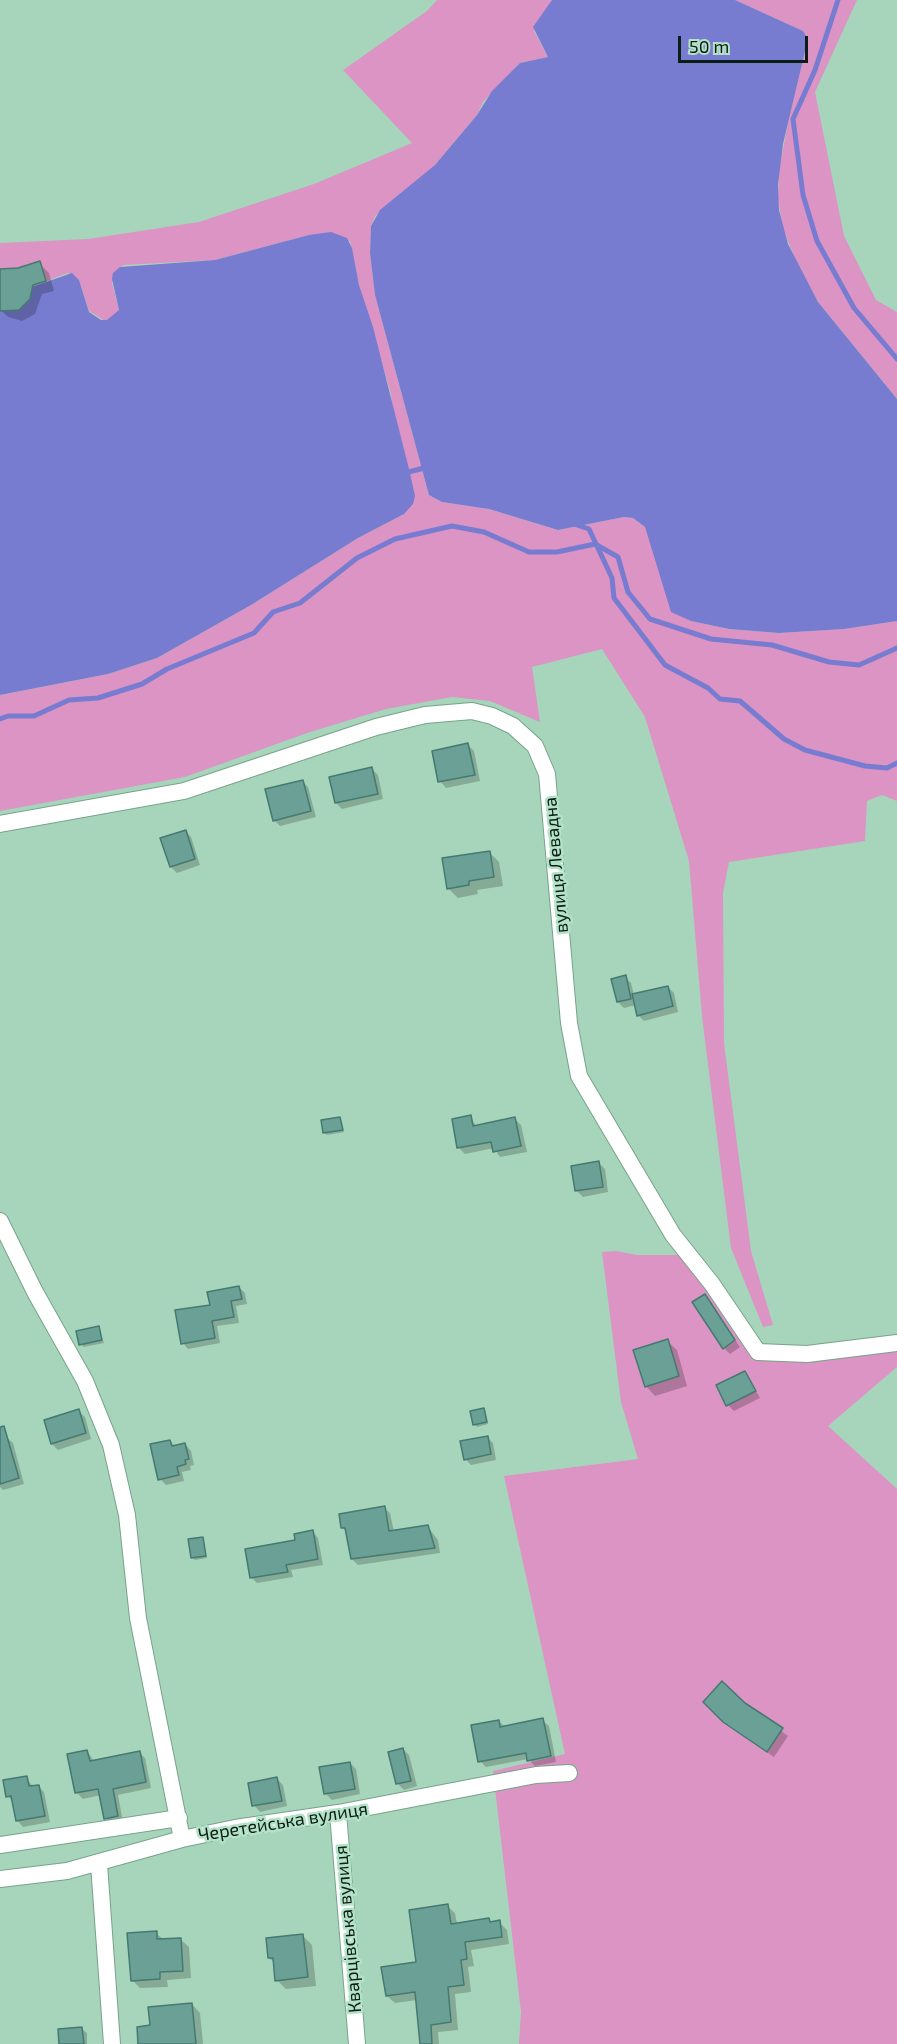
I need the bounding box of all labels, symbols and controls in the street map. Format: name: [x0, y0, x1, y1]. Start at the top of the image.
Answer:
scale bar: [681, 24, 812, 62]
text: 50 m: [689, 35, 729, 57]
street label: вулиця Левадна: [539, 796, 573, 934]
street label: Черетейська вулиця: [197, 1798, 369, 1846]
street label: Кварцівська вулиця: [330, 1844, 366, 2014]

